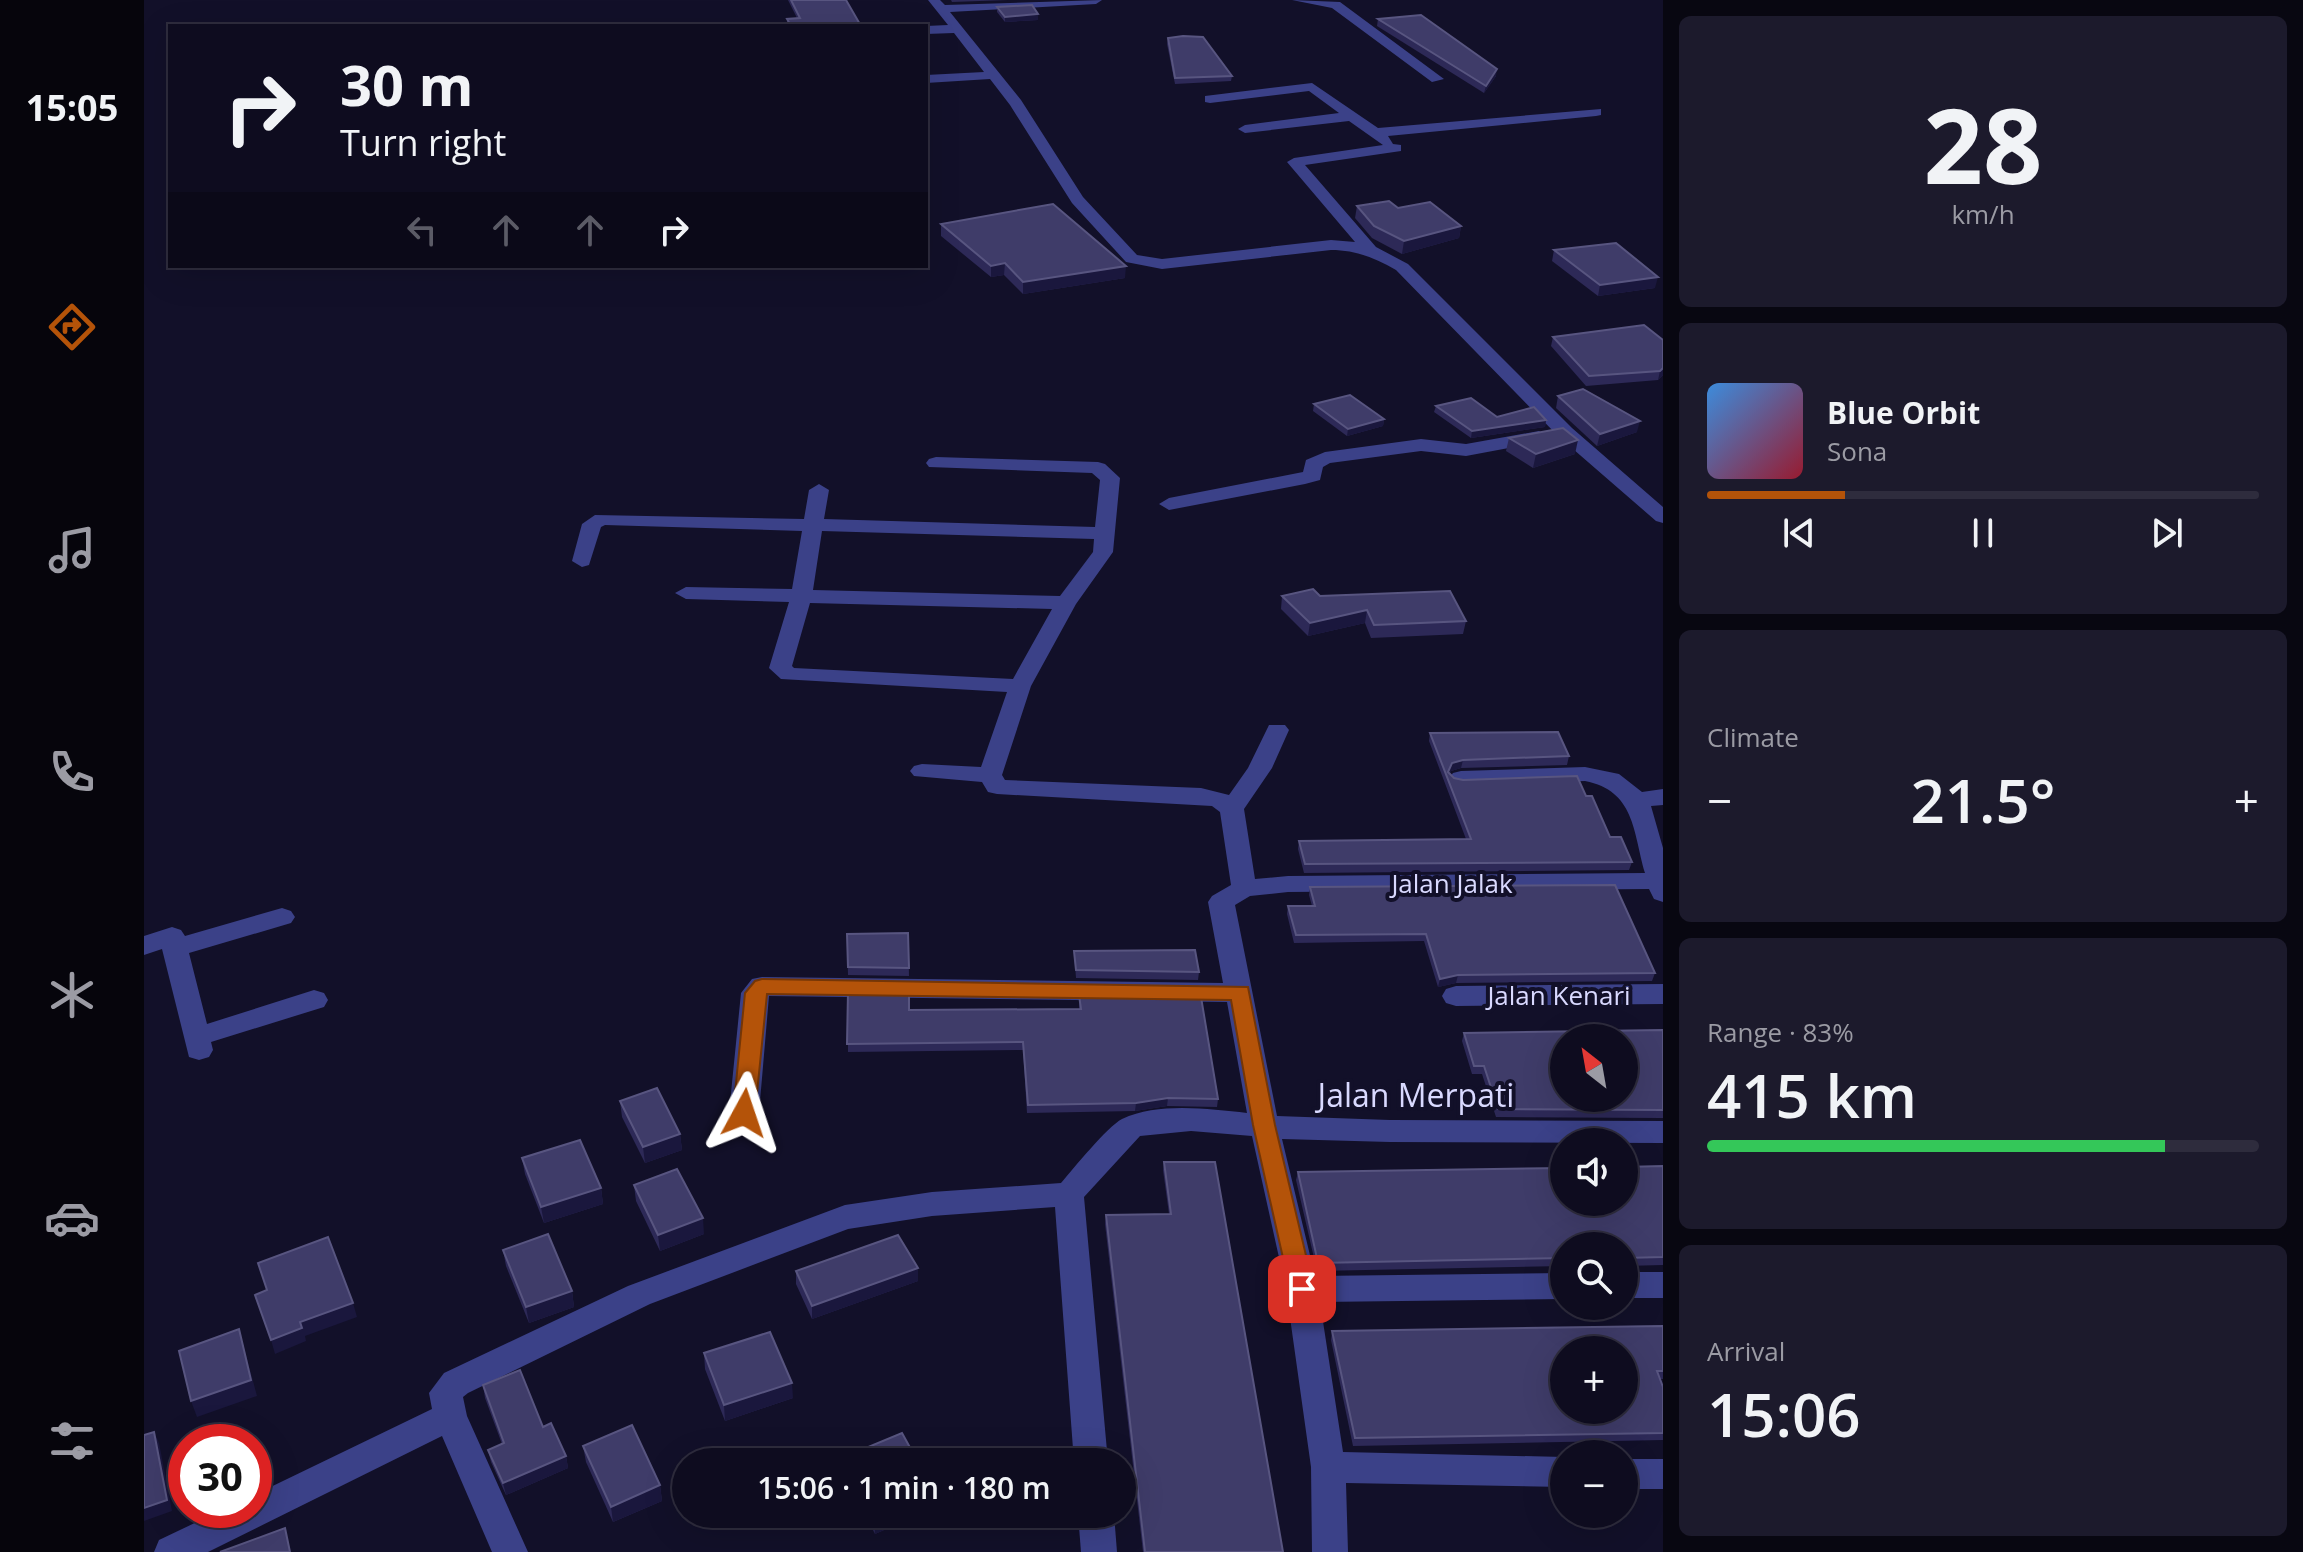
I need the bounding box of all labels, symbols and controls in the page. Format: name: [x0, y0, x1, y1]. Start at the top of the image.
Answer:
text: 30 m: [340, 46, 474, 122]
icon: right: [208, 56, 312, 160]
text: 28: [1924, 73, 2042, 214]
text: 15:05: [26, 83, 118, 132]
text: Turn right: [340, 118, 506, 167]
text: km/h: [1951, 196, 2015, 232]
icon: left: [400, 208, 444, 252]
icon: ahead: [484, 208, 528, 252]
icon: ahead: [568, 208, 612, 252]
icon: right: [652, 208, 696, 252]
icon: directions: [44, 299, 100, 355]
text: Blue Orbit: [1827, 392, 1980, 433]
text: Sona: [1827, 433, 1887, 469]
icon: previous: [1777, 511, 1821, 555]
icon: pause: [1961, 511, 2005, 555]
icon: next: [2145, 511, 2189, 555]
icon: music: [44, 522, 100, 578]
text: Climate: [1707, 719, 1799, 755]
icon: phone: [44, 744, 100, 800]
text: 21.5°: [1910, 759, 2056, 841]
text: −: [1707, 770, 1732, 830]
text: +: [2234, 770, 2259, 830]
street label: Jalan Jalak: [1388, 865, 1513, 901]
icon: climate: [44, 967, 100, 1023]
street label: Jalan Kenari: [1484, 977, 1631, 1013]
text: Range · 83%: [1707, 1014, 1854, 1050]
north arrow: [1550, 1024, 1638, 1112]
map controls: [1550, 1024, 1638, 1528]
text: 415 km: [1707, 1054, 1917, 1136]
position arrow: [702, 1071, 786, 1155]
street label: Jalan Merpati: [1315, 1073, 1514, 1116]
button: sound: [1550, 1128, 1638, 1216]
icon: car: [44, 1190, 100, 1246]
button: search: [1550, 1232, 1638, 1320]
pin: [1268, 1255, 1336, 1323]
icon: arrive: [1280, 1267, 1324, 1311]
text: Arrival: [1707, 1333, 1785, 1369]
button: +: [1550, 1336, 1638, 1424]
text: 15:06: [1707, 1373, 1861, 1455]
icon: filters: [44, 1413, 100, 1469]
speed limit sign: 30: [168, 1424, 272, 1528]
button: −: [1550, 1440, 1638, 1528]
text: 15:06 · 1 min · 180 m: [757, 1467, 1051, 1508]

